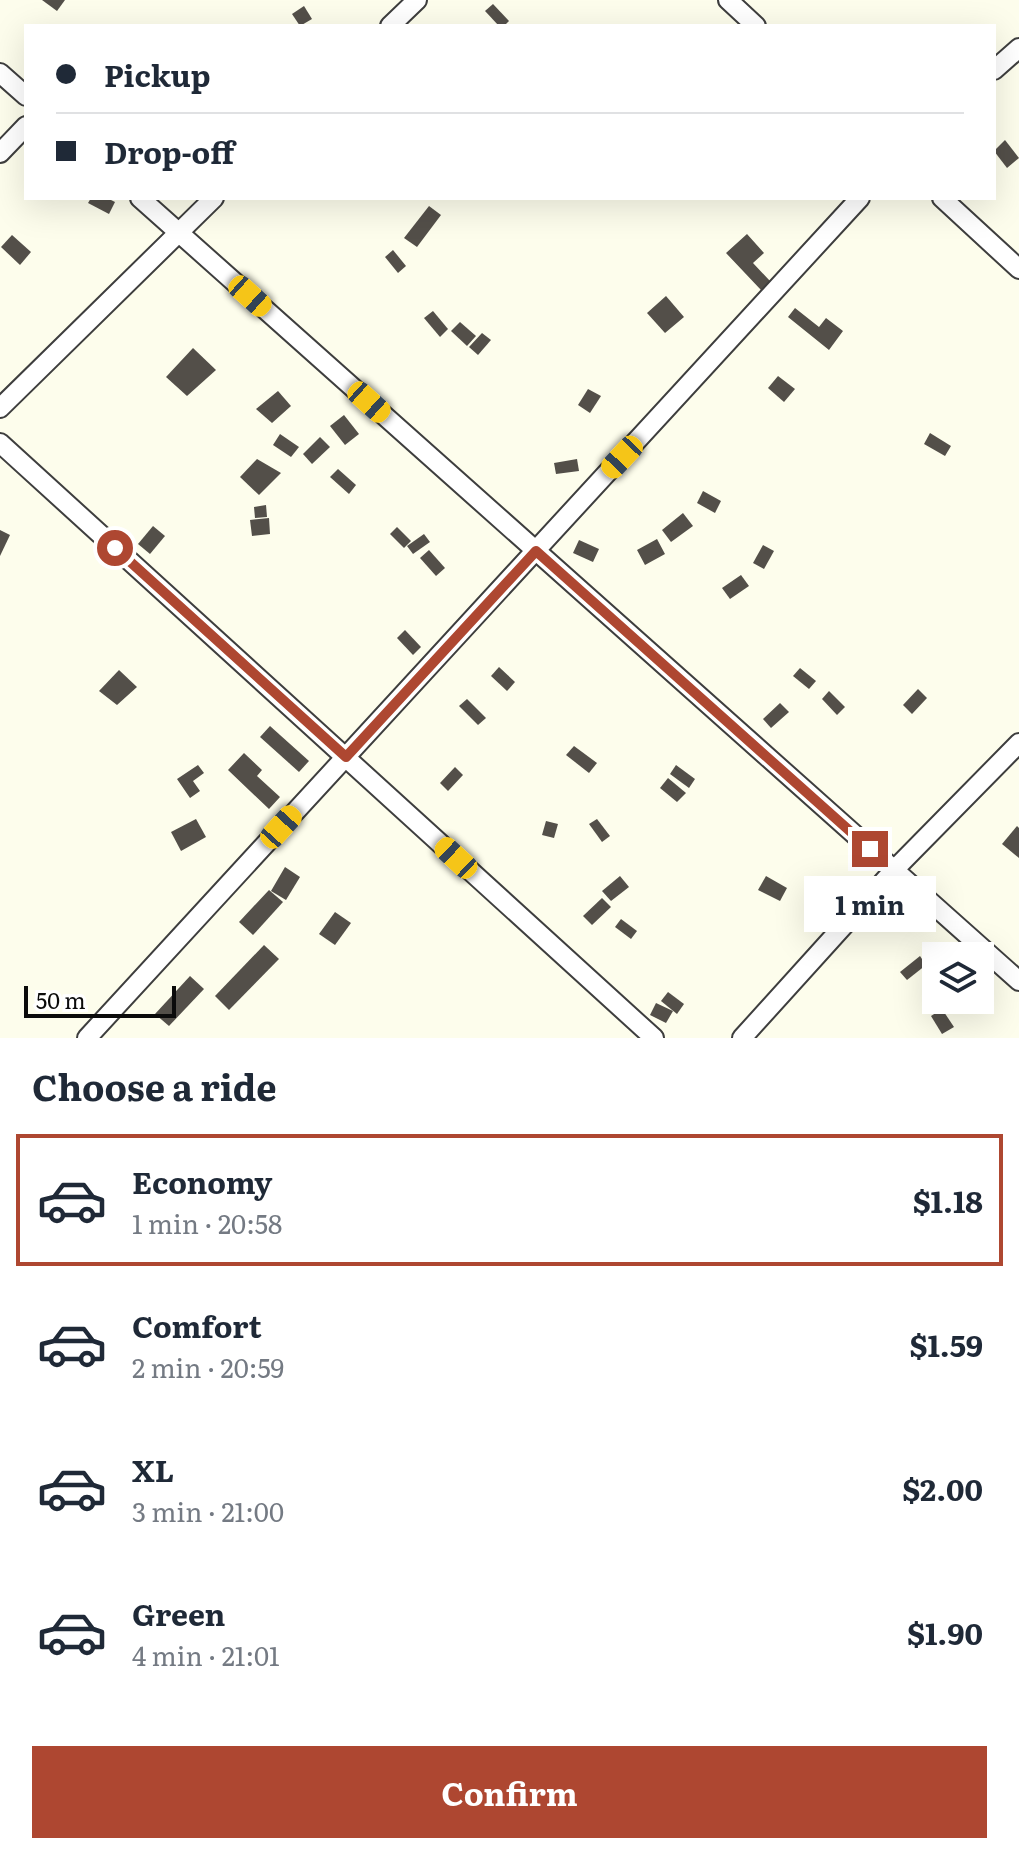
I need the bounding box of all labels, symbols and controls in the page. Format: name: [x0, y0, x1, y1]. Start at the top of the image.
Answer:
text: Pickup: [104, 52, 211, 96]
text: Drop-off: [104, 129, 234, 173]
car: [224, 271, 276, 321]
car: [343, 377, 395, 427]
car: [597, 431, 647, 483]
route start: [97, 530, 133, 566]
car: [256, 801, 306, 853]
route end: [852, 831, 888, 867]
car: [430, 833, 482, 883]
callout: 1 min: [804, 877, 936, 933]
text: 1 min: [835, 884, 905, 923]
map controls: [922, 942, 994, 1014]
button: layers: [922, 942, 994, 1014]
scale bar: [24, 982, 176, 1018]
text: 50 m: [36, 983, 86, 1016]
text: Choose a ride: [32, 1059, 277, 1112]
text: Economy: [132, 1159, 272, 1203]
icon: car: [36, 1164, 108, 1236]
text: $1.18: [913, 1178, 983, 1222]
text: 1 min · 20:58: [132, 1203, 282, 1242]
text: Comfort: [132, 1303, 262, 1347]
icon: car: [36, 1308, 108, 1380]
text: $1.59: [910, 1322, 983, 1366]
text: 2 min · 20:59: [132, 1347, 284, 1386]
text: XL: [132, 1447, 174, 1491]
icon: car: [36, 1452, 108, 1524]
text: $2.00: [902, 1466, 983, 1510]
text: 3 min · 21:00: [132, 1491, 284, 1530]
text: Green: [132, 1591, 225, 1635]
icon: car: [36, 1596, 108, 1668]
text: $1.90: [907, 1610, 983, 1654]
text: 4 min · 21:01: [132, 1635, 280, 1674]
button: Confirm: [32, 1746, 987, 1838]

